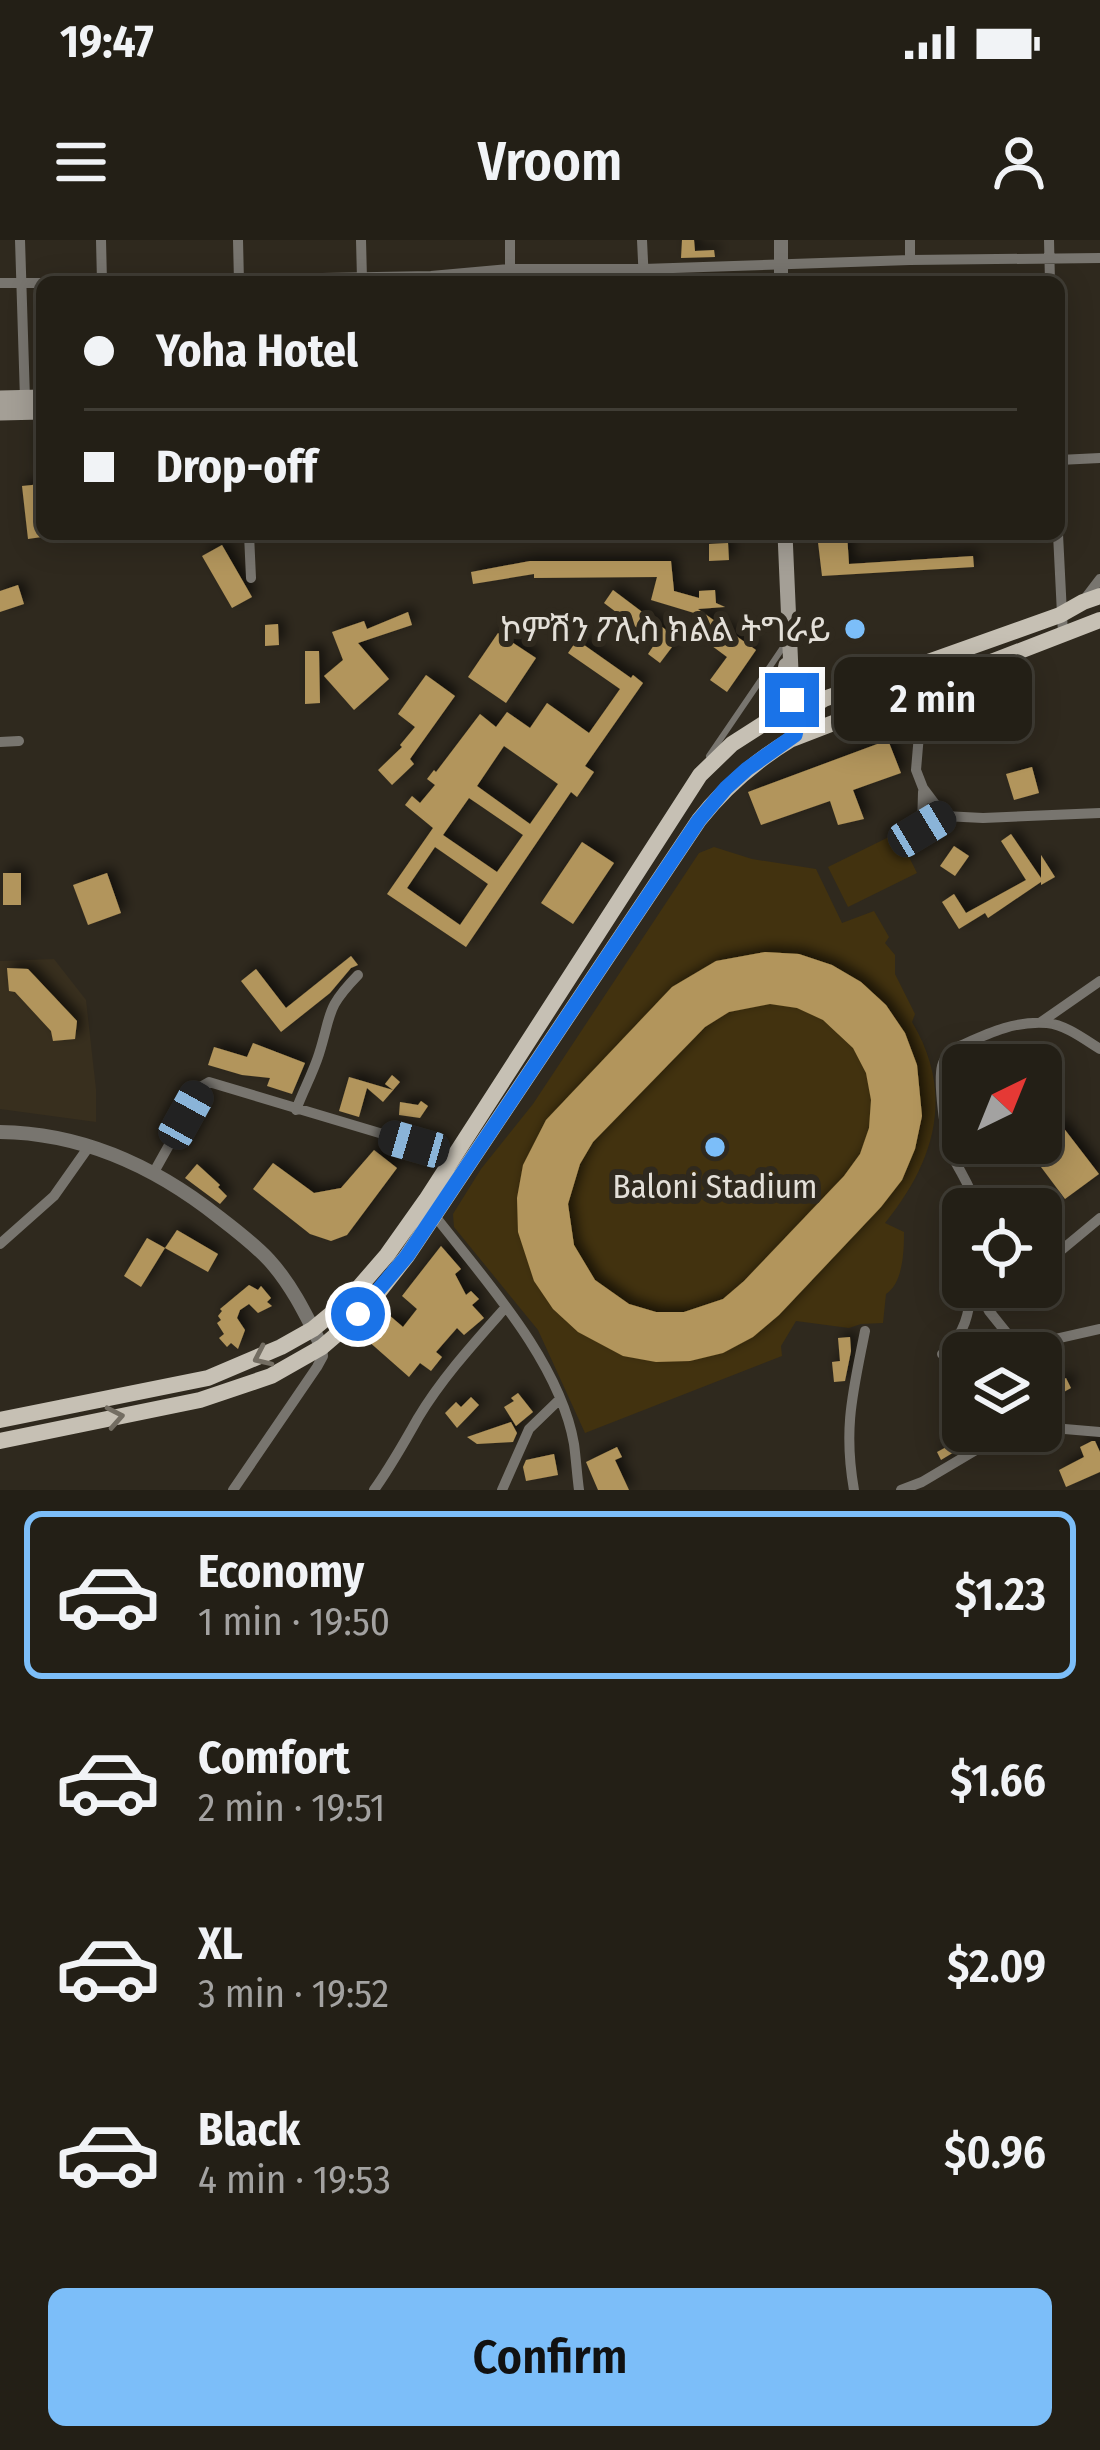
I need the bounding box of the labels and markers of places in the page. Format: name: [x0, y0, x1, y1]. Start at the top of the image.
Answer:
place label: ኮምሽን ፖሊስ ክልል ትግራይ: [500, 610, 831, 650]
marker: ኮምሽን ፖሊስ ክልል ትግራይ: [842, 616, 868, 642]
marker: Baloni Stadium: [702, 1134, 728, 1160]
place label: Baloni Stadium: [613, 1167, 818, 1207]

